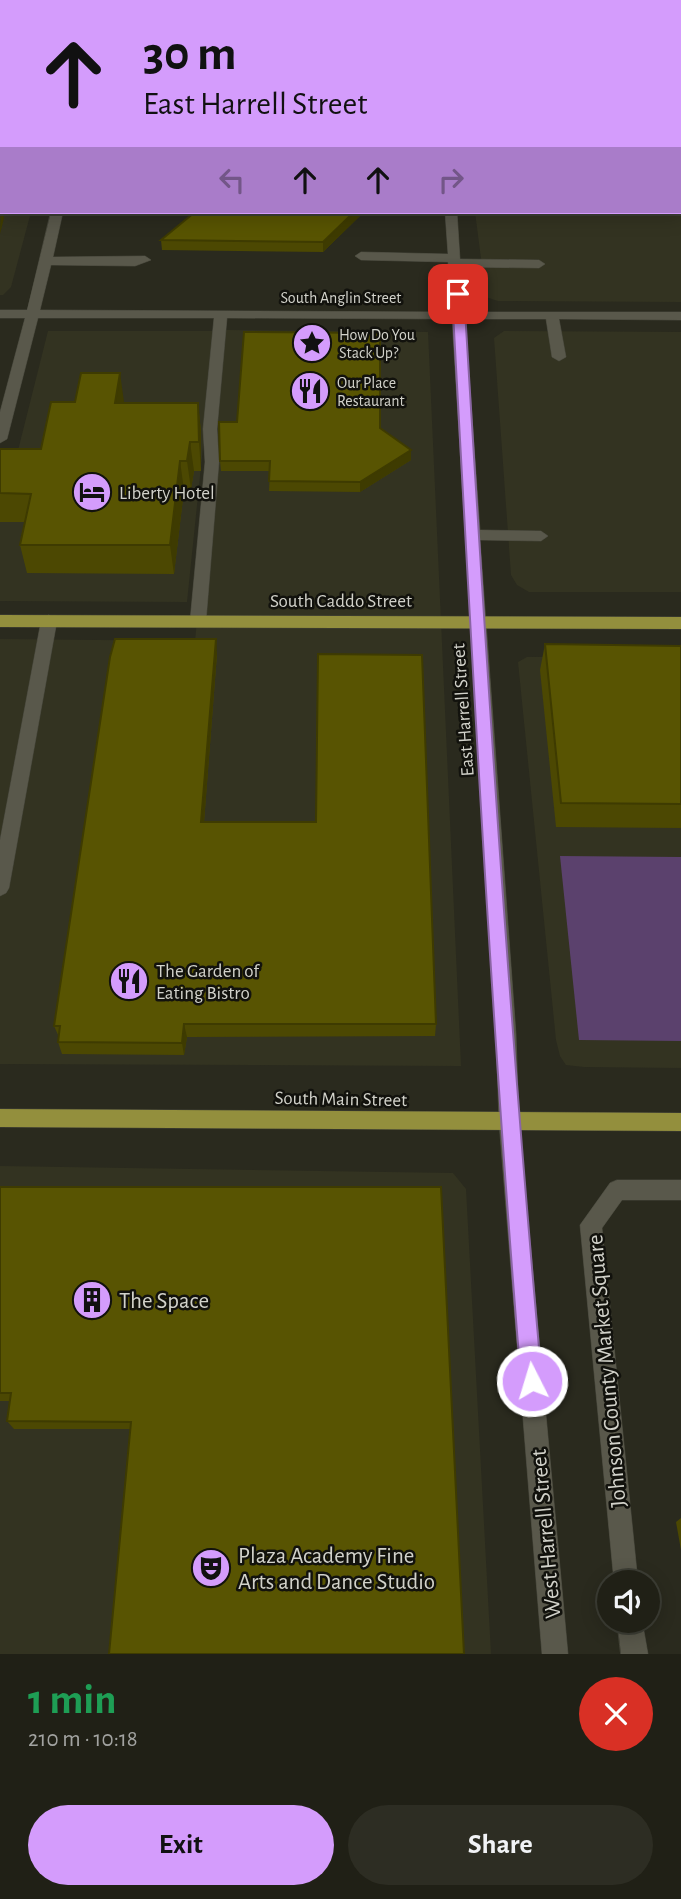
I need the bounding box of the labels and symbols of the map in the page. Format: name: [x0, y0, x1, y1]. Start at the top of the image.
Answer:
pin: [428, 264, 488, 324]
street label: South Anglin Street: [281, 290, 401, 306]
place icon: How Do You Stack Up?: [291, 322, 333, 364]
place label: How Do You Stack Up?: [339, 327, 415, 361]
restaurant icon: Our Place Restaurant: [289, 370, 331, 412]
place label: Our Place Restaurant: [337, 375, 405, 409]
hotel icon: Liberty Hotel: [71, 471, 113, 513]
place label: Liberty Hotel: [119, 484, 215, 503]
street label: South Caddo Street: [270, 592, 412, 611]
street label: East Harrell Street: [449, 643, 478, 777]
restaurant icon: The Garden of Eating Bistro: [108, 960, 150, 1002]
place label: The Garden of Eating Bistro: [156, 962, 260, 1003]
street label: South Main Street: [275, 1089, 407, 1110]
street label: Johnson County Market Square: [584, 1233, 631, 1508]
building icon: The Space: [71, 1279, 113, 1321]
place label: The Space: [119, 1290, 209, 1313]
position arrow: [495, 1344, 569, 1418]
street label: West Harrell Street: [528, 1447, 565, 1620]
place label: Plaza Academy Fine Arts and Dance Studio: [238, 1545, 435, 1594]
theatre icon: Plaza Academy Fine Arts and Dance Studio: [190, 1547, 232, 1589]

